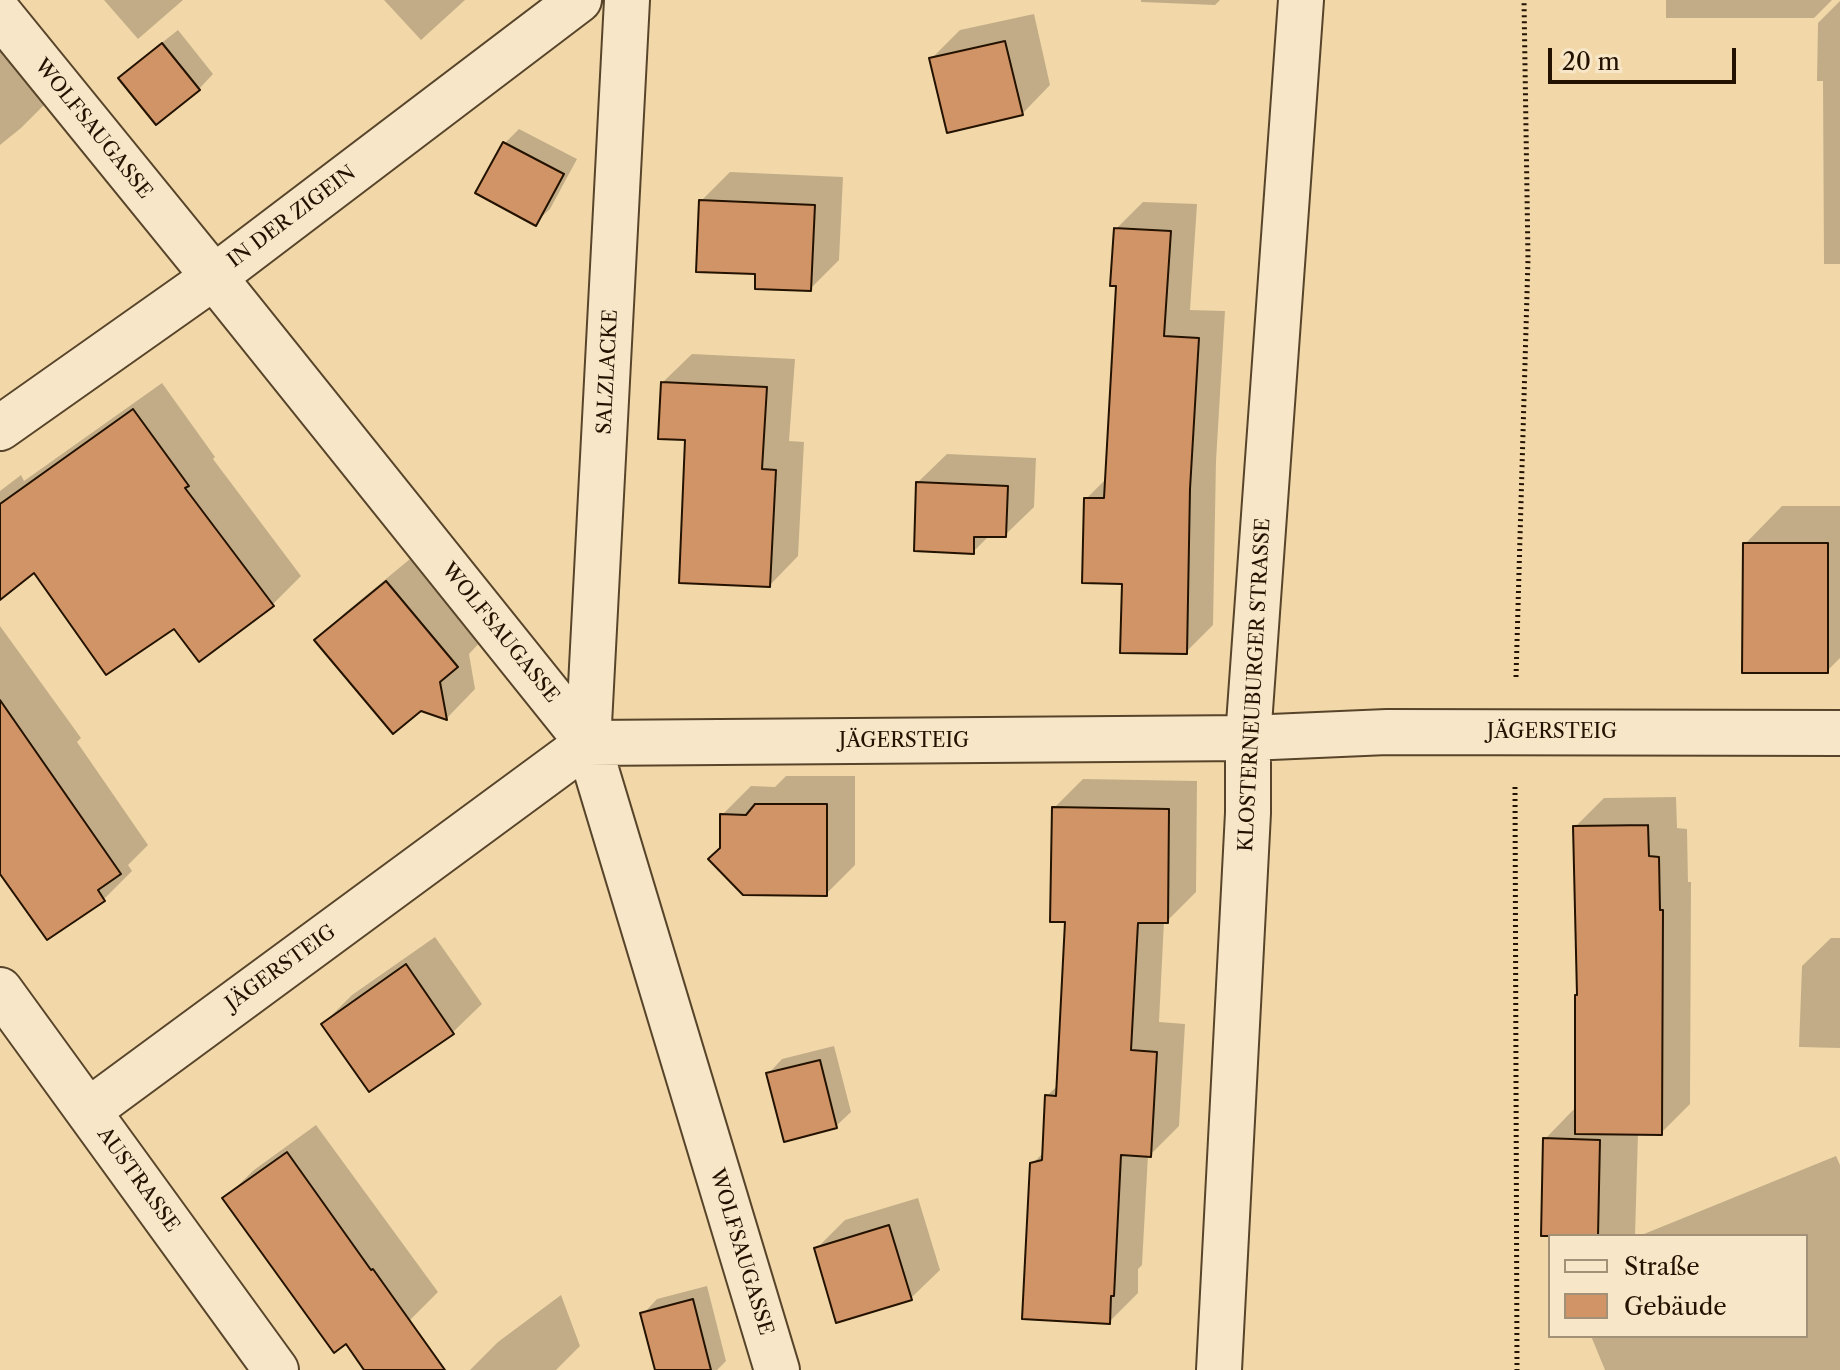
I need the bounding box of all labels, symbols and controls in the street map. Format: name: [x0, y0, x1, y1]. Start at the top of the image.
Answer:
scale bar: [1552, 32, 1740, 82]
text: 20 m: [1562, 47, 1620, 76]
street label: WOLFSAUGASSE: [29, 54, 157, 204]
street label: IN DER ZIGEIN: [223, 161, 361, 273]
street label: SALZLACKE: [593, 309, 623, 435]
street label: KLOSTERNEUBURGER STRASSE: [1234, 518, 1276, 852]
street label: WOLFSAUGASSE: [436, 558, 564, 708]
street label: JÄGERSTEIG: [1487, 720, 1617, 744]
street label: JÄGERSTEIG: [839, 729, 969, 753]
street label: JÄGERSTEIG: [221, 920, 341, 1016]
street label: AUSTRASSE: [92, 1123, 184, 1237]
street label: WOLFSAUGASSE: [704, 1166, 778, 1338]
legend: [1548, 1234, 1808, 1338]
text: Straße: [1624, 1252, 1700, 1281]
text: Gebäude: [1624, 1292, 1727, 1321]

